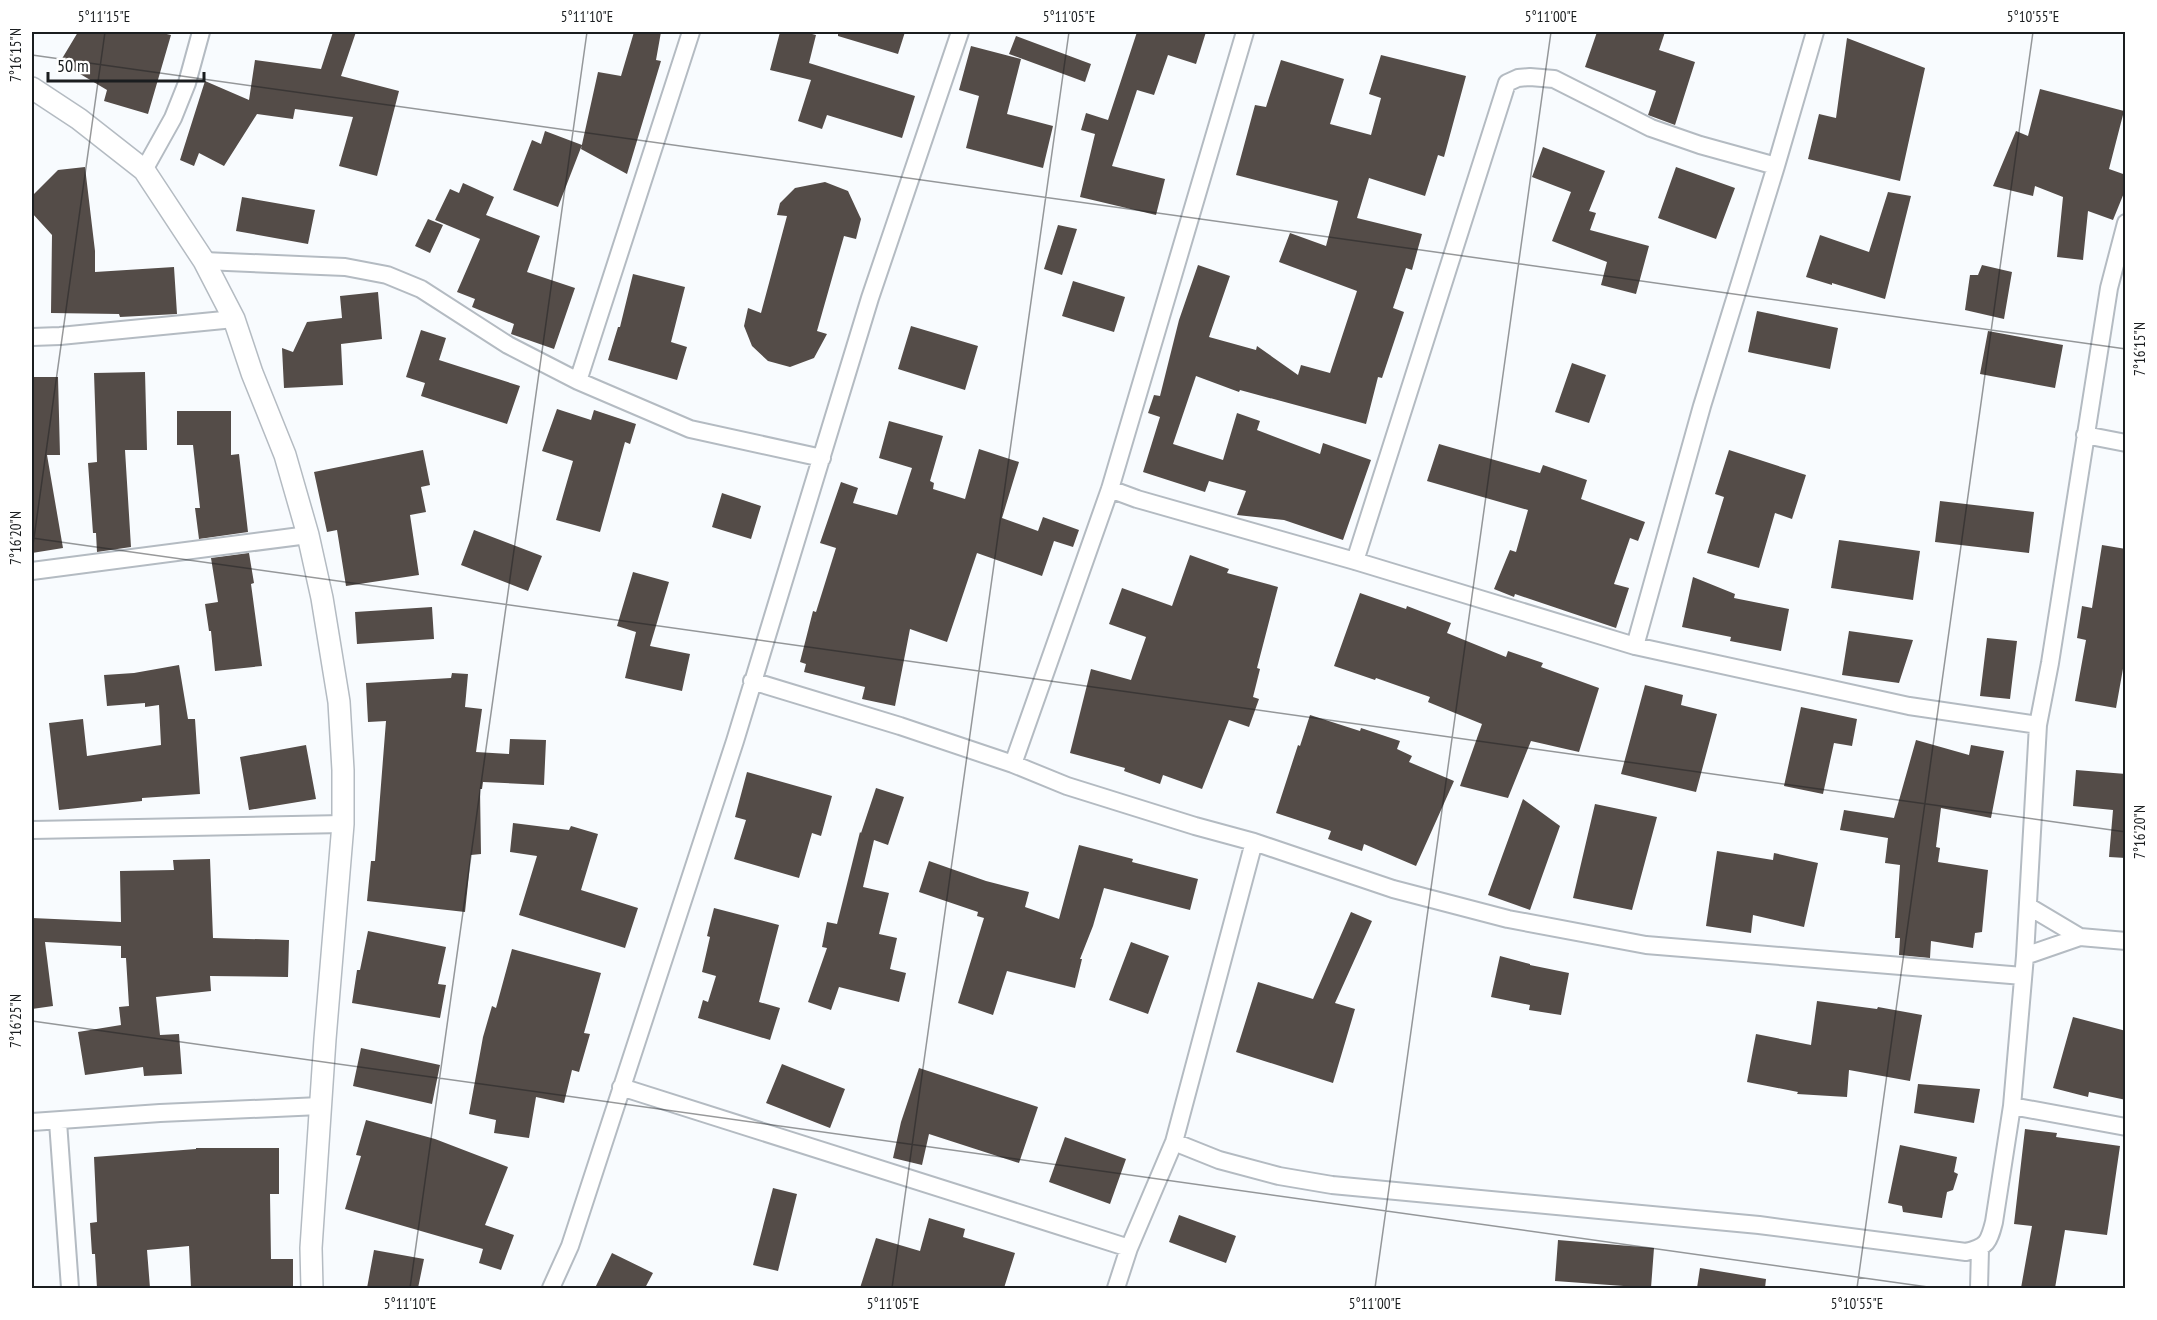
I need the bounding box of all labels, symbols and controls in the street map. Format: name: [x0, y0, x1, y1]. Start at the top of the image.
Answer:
text: 5°11'15"E: [78, 7, 130, 26]
text: 5°11'10"E: [561, 7, 613, 26]
text: 5°11'05"E: [1043, 7, 1095, 26]
text: 5°11'00"E: [1525, 7, 1577, 26]
text: 5°10'55"E: [2007, 7, 2059, 26]
text: 7°16'15"N: [6, 28, 25, 82]
scale bar: [48, 45, 204, 83]
text: 50 m: [57, 54, 89, 77]
text: 7°16'15"N: [2130, 322, 2149, 376]
text: 7°16'20"N: [6, 511, 25, 565]
text: 7°16'20"N: [2130, 805, 2149, 859]
text: 7°16'25"N: [6, 994, 25, 1048]
text: 5°11'10"E: [384, 1294, 436, 1313]
text: 5°11'05"E: [867, 1294, 919, 1313]
text: 5°11'00"E: [1349, 1294, 1401, 1313]
text: 5°10'55"E: [1831, 1294, 1883, 1313]

